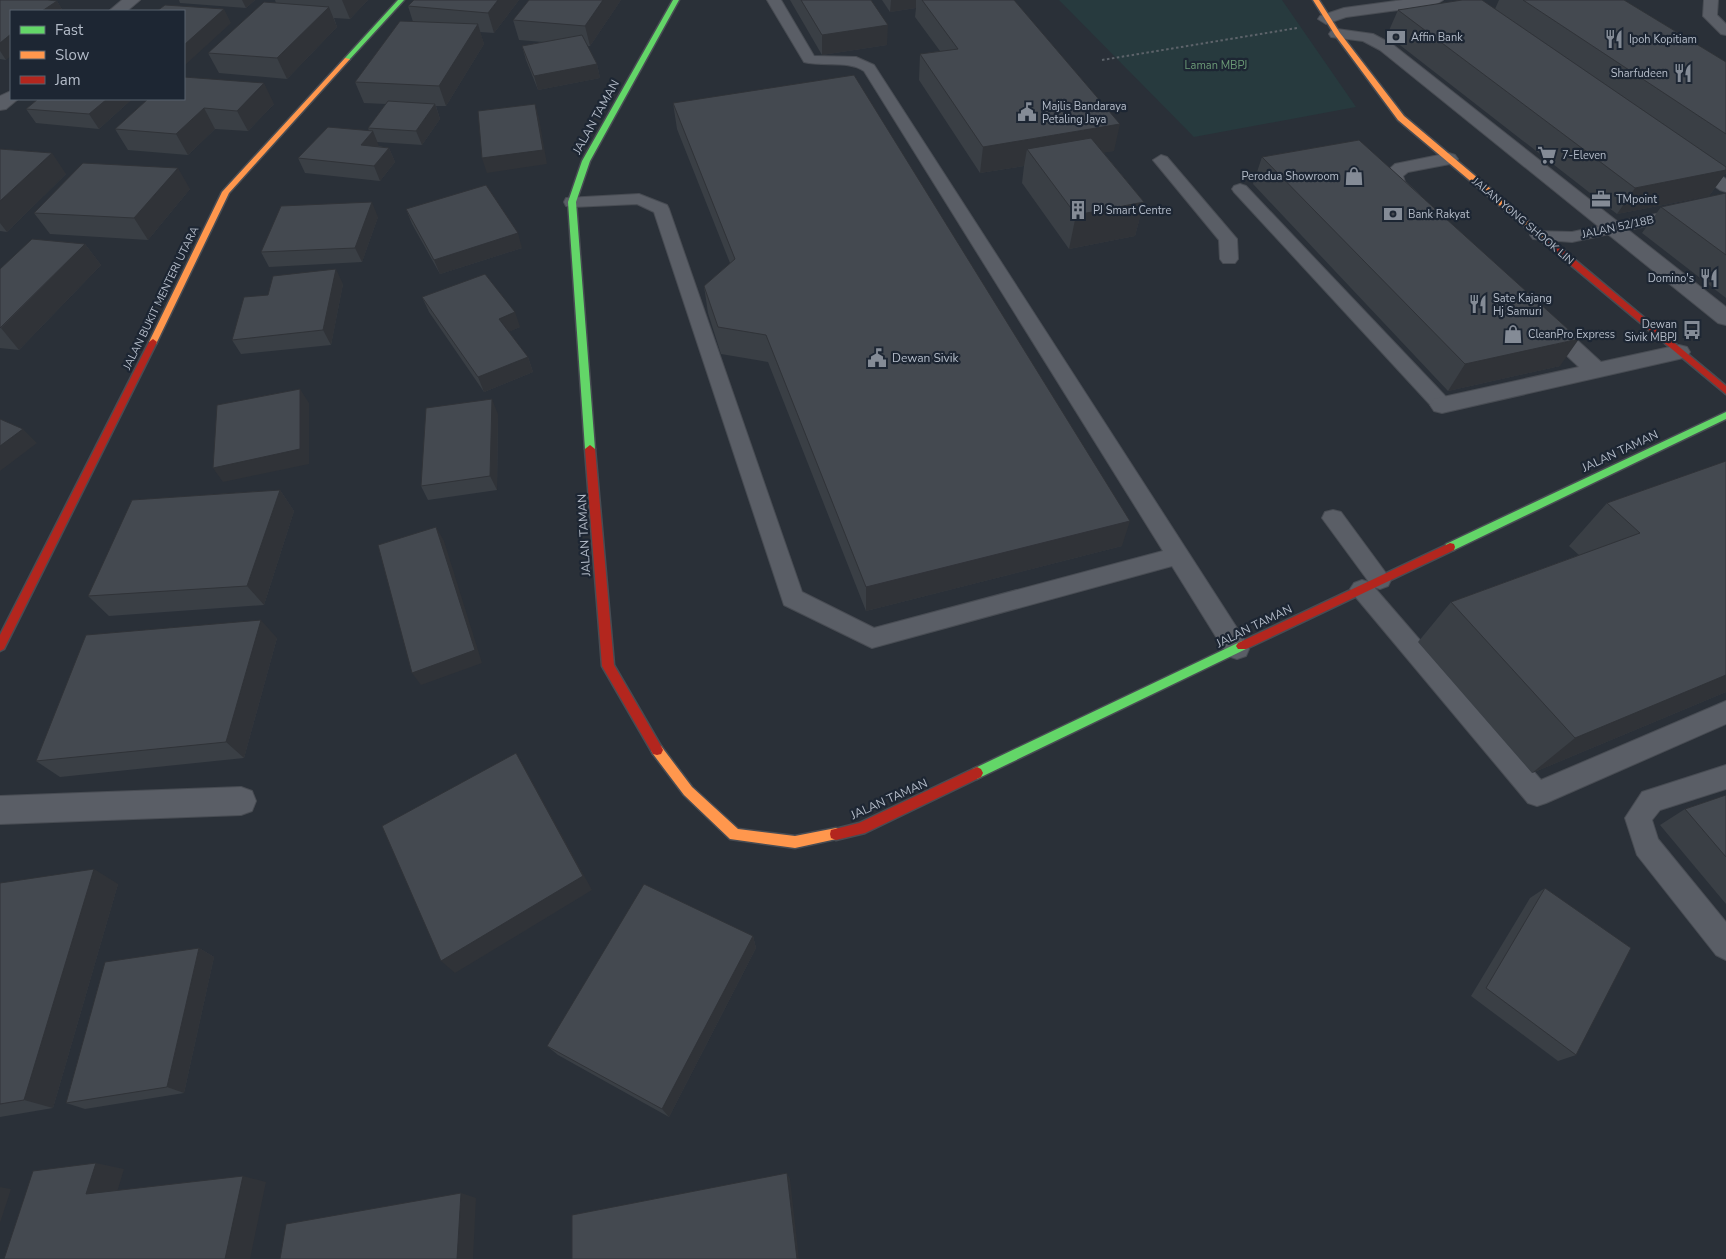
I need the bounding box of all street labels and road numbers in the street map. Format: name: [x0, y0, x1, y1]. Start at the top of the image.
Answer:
street label: JALAN TAMAN: [569, 77, 623, 158]
street label: JALAN YONG SHOOK LIN: [1468, 173, 1577, 268]
street label: JALAN 52/18B: [1580, 212, 1655, 242]
street label: JALAN BUKIT MENTERI UTARA: [119, 224, 202, 373]
street label: JALAN TAMAN: [1578, 426, 1661, 476]
street label: JALAN TAMAN: [574, 493, 594, 578]
street label: JALAN TAMAN: [1212, 601, 1295, 652]
street label: JALAN TAMAN: [847, 775, 930, 824]

